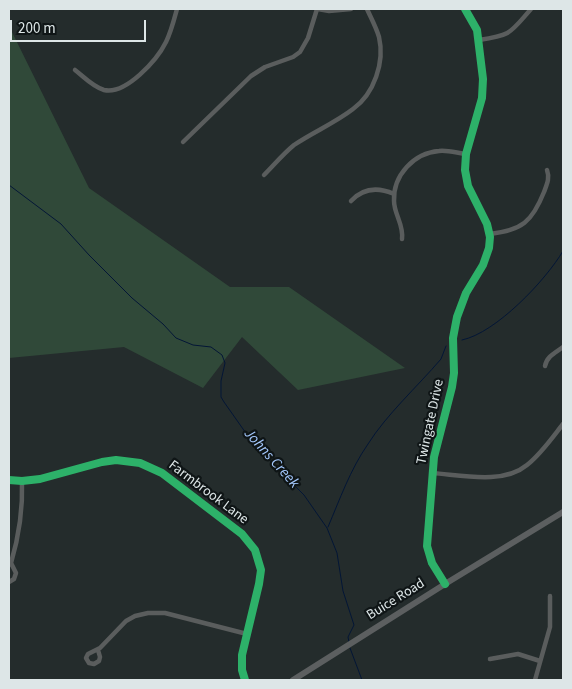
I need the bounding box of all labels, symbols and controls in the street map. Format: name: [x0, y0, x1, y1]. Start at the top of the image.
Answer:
scale bar: [12, 10, 149, 42]
text: 200 m: [18, 18, 56, 39]
street label: Twingate Drive: [414, 378, 448, 466]
water label: Johns Creek: [240, 425, 302, 493]
street label: Farmbrook Lane: [165, 457, 251, 529]
street label: Buice Road: [364, 576, 428, 624]

